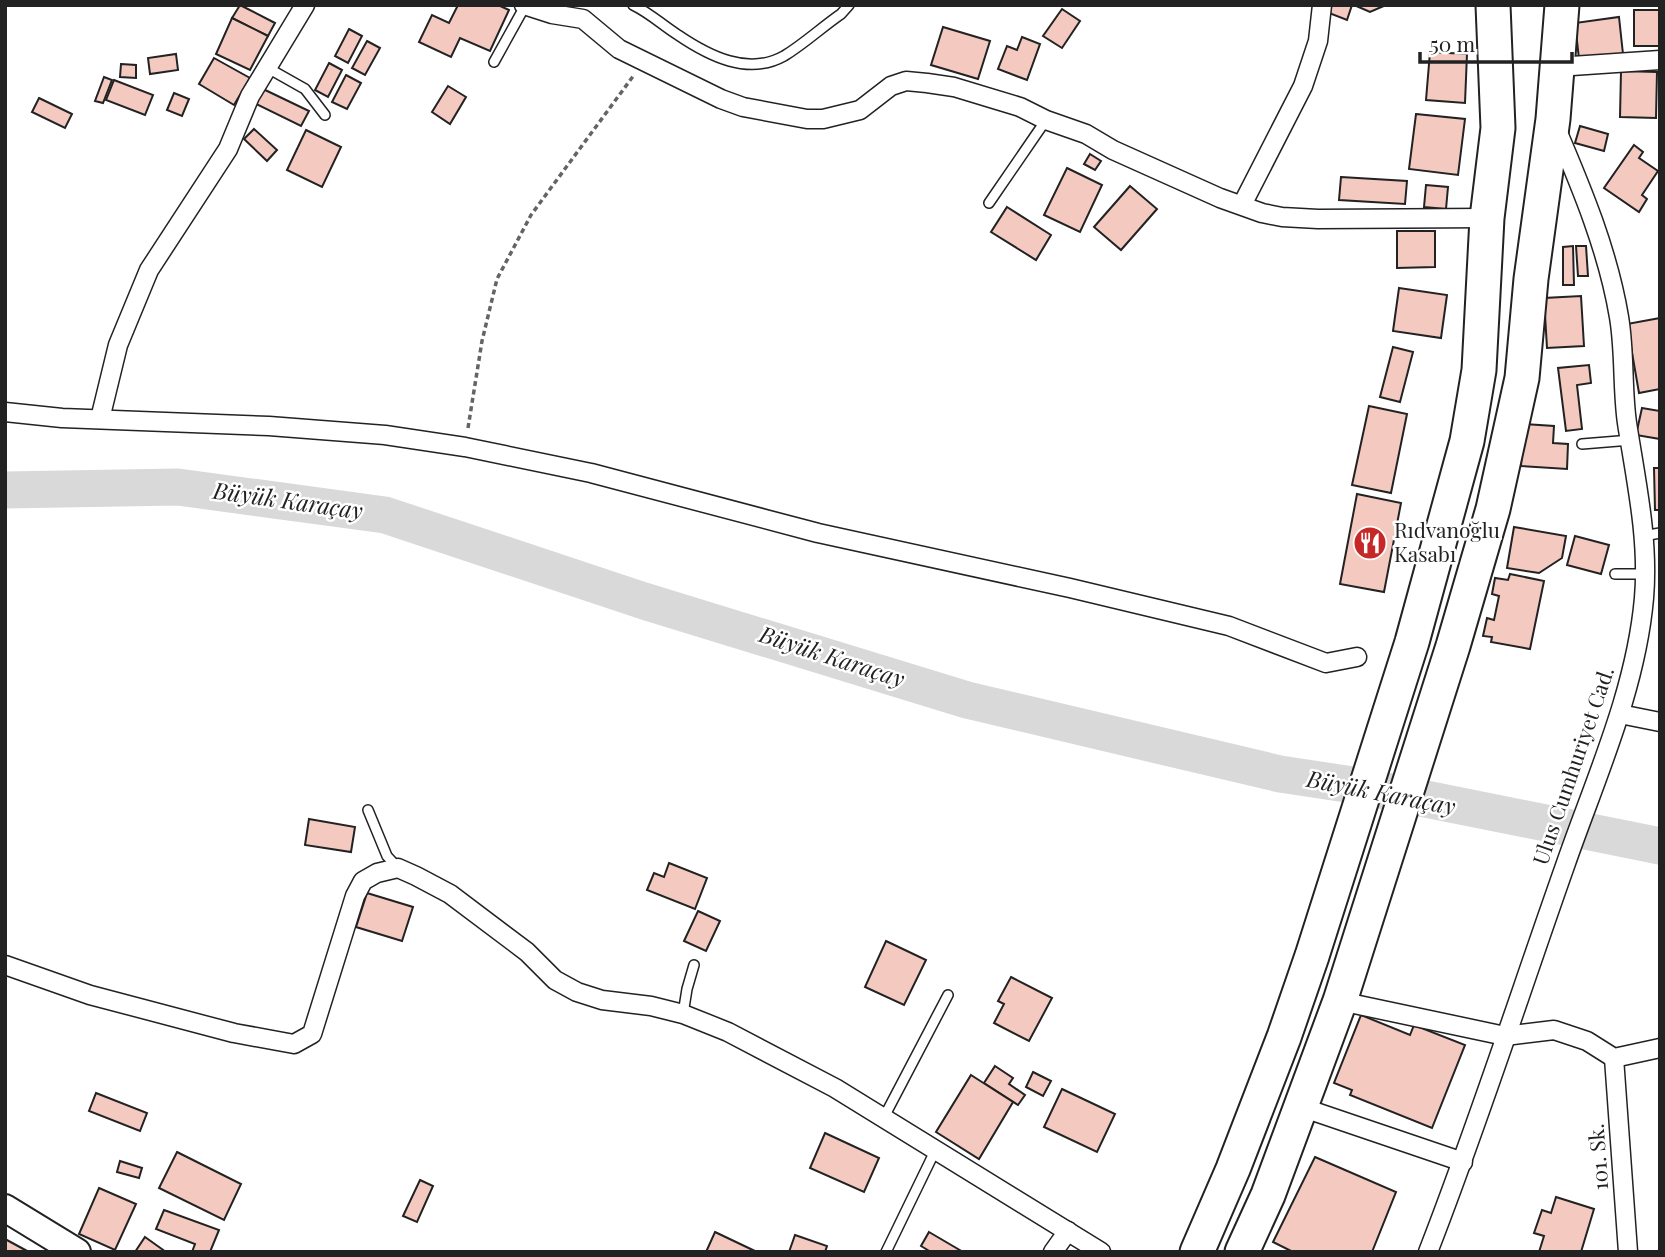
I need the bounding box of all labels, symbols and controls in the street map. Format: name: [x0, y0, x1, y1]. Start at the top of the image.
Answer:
scale bar: [1420, 21, 1572, 65]
text: 50 m: [1430, 29, 1476, 57]
water label: Büyük Karaçay: [210, 474, 365, 525]
place label: Rıdvanoğlu Kasabı: [1394, 515, 1500, 567]
restaurant icon: Rıdvanoğlu Kasabı: [1351, 524, 1389, 562]
water label: Büyük Karaçay: [755, 617, 909, 694]
street label: Ulus Cumhuriyet Cad.: [1525, 663, 1619, 868]
water label: Büyük Karaçay: [1303, 762, 1458, 821]
street label: 101. Sk.: [1581, 1123, 1613, 1191]

